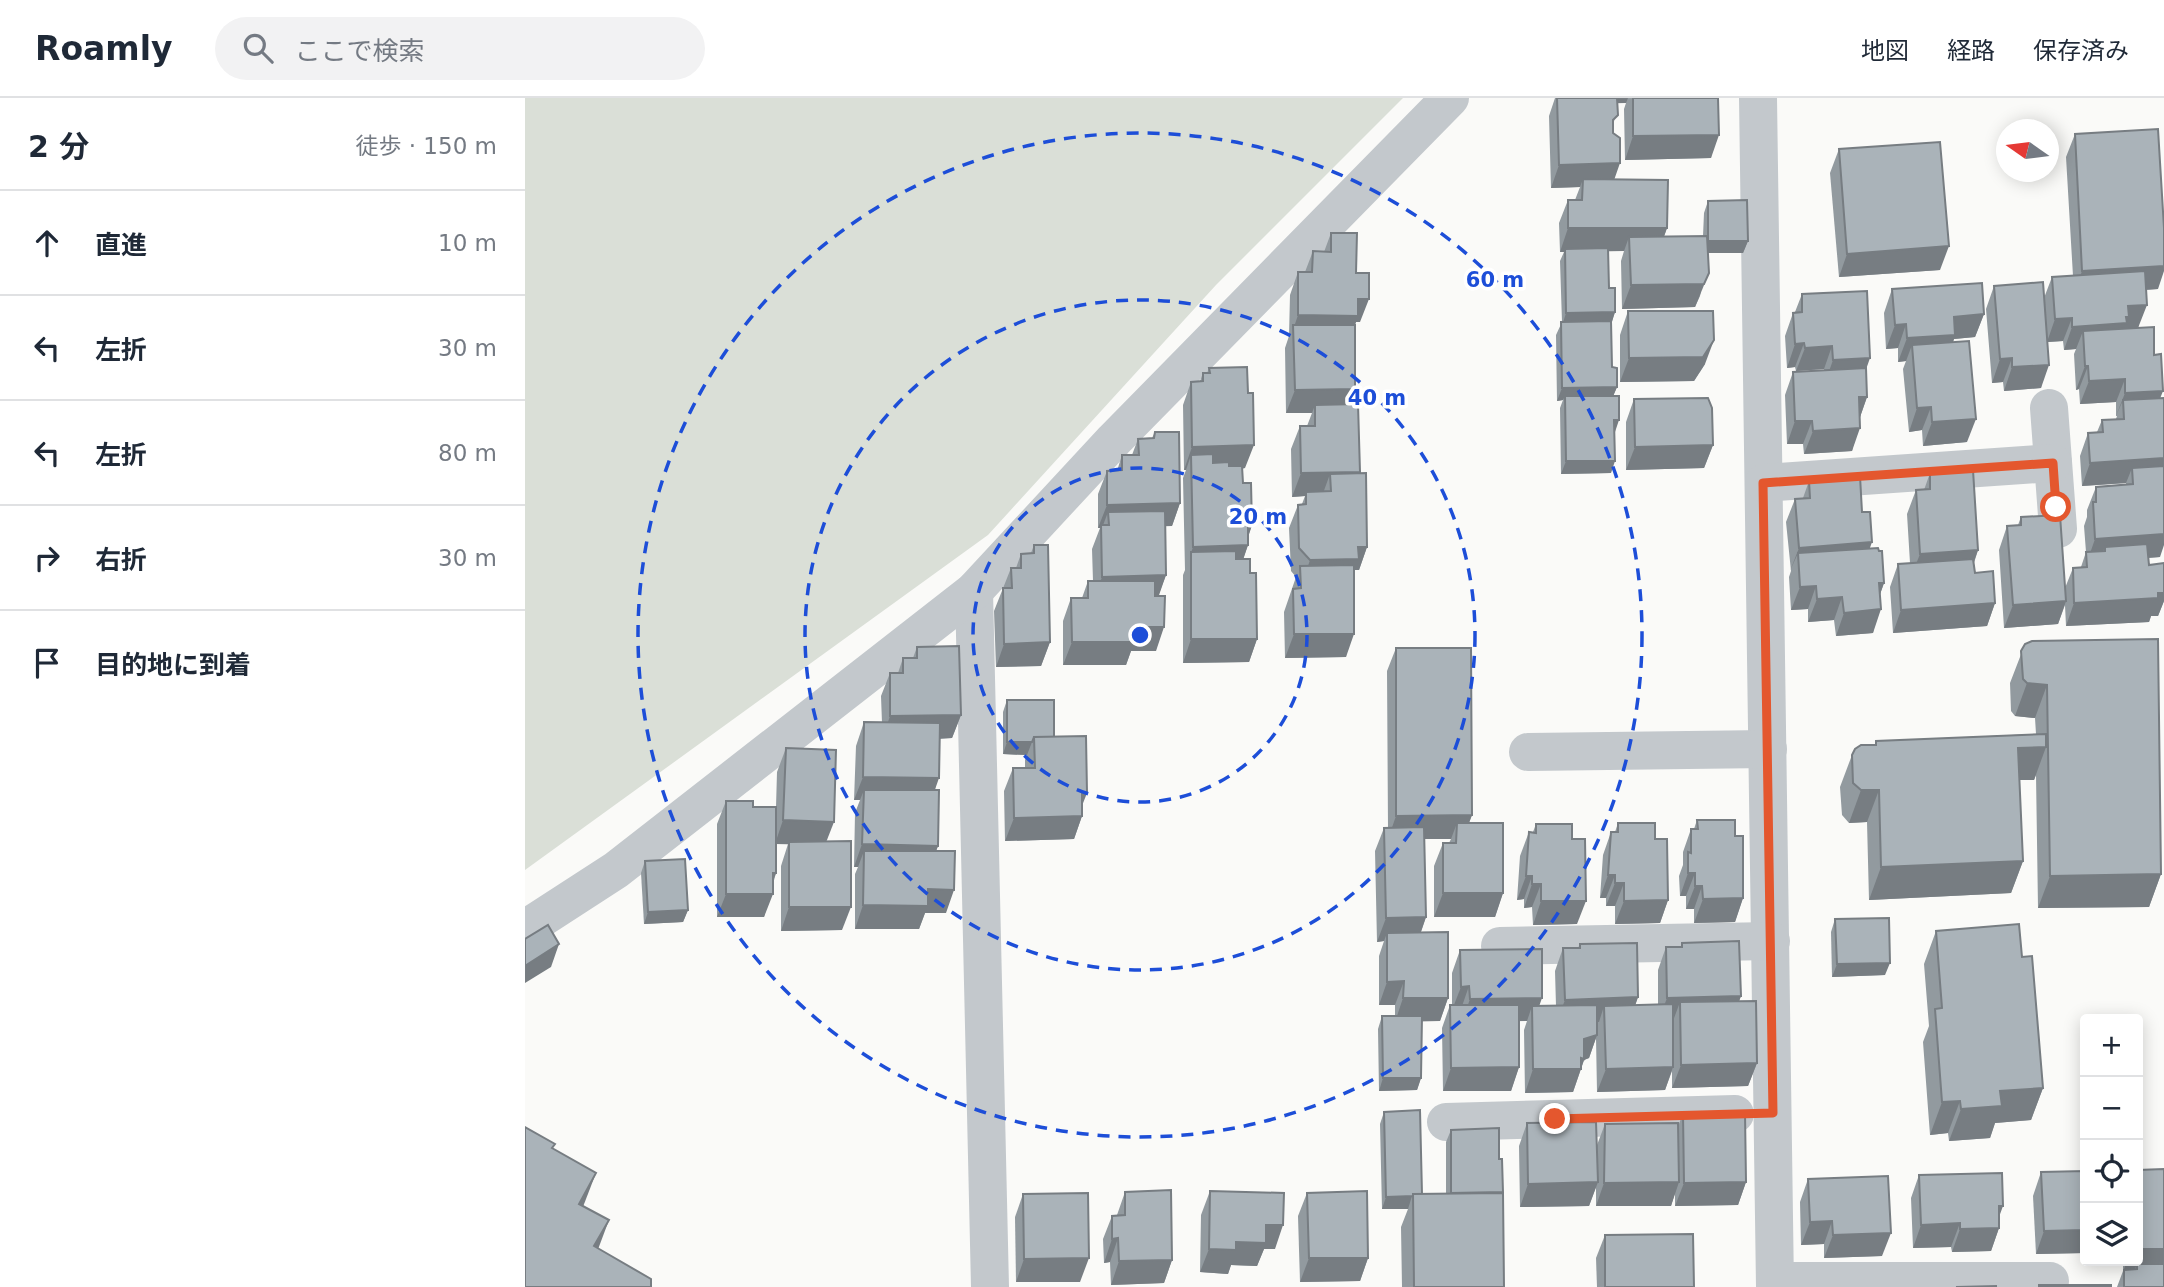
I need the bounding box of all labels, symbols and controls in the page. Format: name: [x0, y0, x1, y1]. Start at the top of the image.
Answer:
search box: [215, 17, 705, 80]
text: Roamly: [35, 29, 173, 68]
icon: search: [239, 29, 277, 67]
text: ここで検索: [295, 36, 425, 66]
text: 地図: [1861, 37, 1909, 65]
text: 経路: [1947, 37, 1995, 65]
text: 保存済み: [2033, 37, 2129, 65]
north arrow: [1996, 119, 2059, 182]
text: 2 分: [28, 129, 89, 164]
text: 徒歩 · 150 m: [355, 133, 497, 159]
icon: ahead: [28, 224, 66, 262]
text: 直進: [95, 230, 147, 260]
text: 10 m: [438, 230, 497, 256]
text: 60 m: [1466, 268, 1524, 292]
icon: left: [28, 329, 66, 367]
text: 左折: [95, 335, 147, 365]
text: 30 m: [438, 335, 497, 361]
text: 40 m: [1348, 386, 1406, 410]
icon: left: [28, 434, 66, 472]
text: 左折: [95, 440, 147, 470]
text: 80 m: [438, 440, 497, 466]
route start: [2040, 491, 2071, 522]
text: 20 m: [1229, 505, 1287, 529]
icon: right: [28, 539, 66, 577]
text: 右折: [95, 545, 147, 575]
text: 30 m: [438, 545, 497, 571]
centre of rings: [1128, 623, 1152, 647]
icon: arrive: [28, 644, 66, 682]
text: 目的地に到着: [95, 650, 251, 680]
map controls: [2080, 1014, 2143, 1266]
button: +: [2080, 1014, 2143, 1077]
button: −: [2080, 1077, 2143, 1140]
route end: [1539, 1103, 1570, 1134]
button: locate: [2080, 1140, 2143, 1203]
button: layers: [2080, 1203, 2143, 1266]

